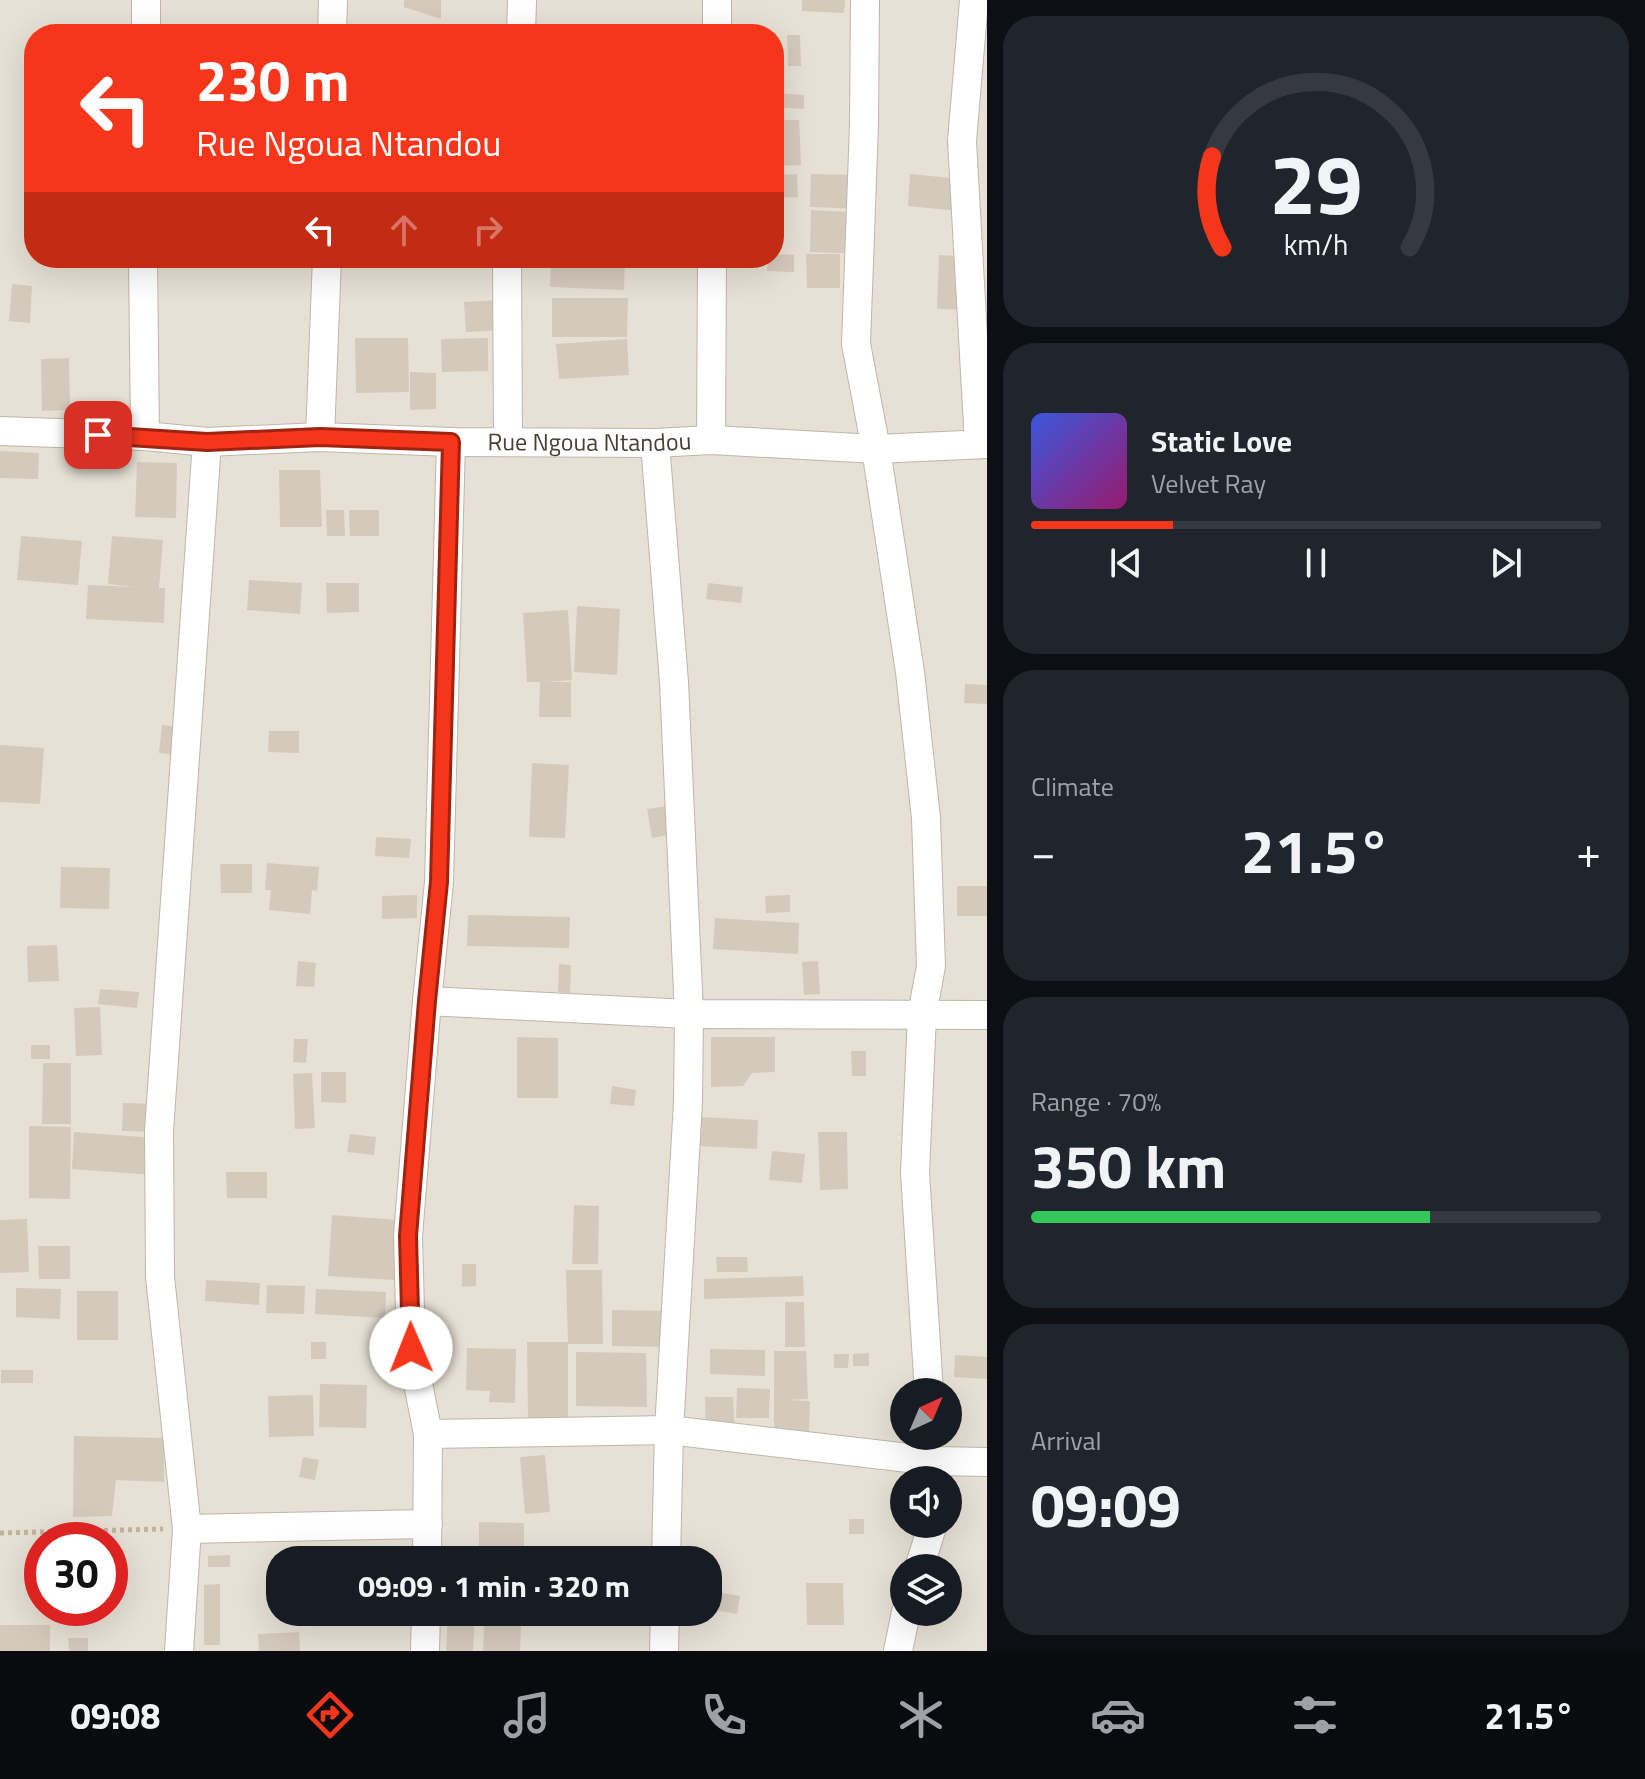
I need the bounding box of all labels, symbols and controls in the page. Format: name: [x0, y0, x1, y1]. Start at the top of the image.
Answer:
text: 230 m: [196, 38, 349, 123]
icon: left: [64, 56, 168, 160]
text: Rue Ngoua Ntandou: [196, 115, 501, 170]
text: 29: [1269, 119, 1363, 245]
icon: left: [298, 208, 342, 252]
icon: ahead: [382, 208, 426, 252]
icon: right: [466, 208, 510, 252]
text: km/h: [1284, 223, 1348, 266]
pin: [64, 401, 132, 469]
icon: arrive: [76, 413, 120, 457]
text: Static Love: [1151, 418, 1292, 464]
street label: Rue Ngoua Ntandou: [487, 422, 692, 460]
text: Velvet Ray: [1151, 464, 1266, 503]
icon: previous: [1104, 541, 1148, 585]
icon: pause: [1294, 541, 1338, 585]
icon: next: [1484, 541, 1528, 585]
text: Climate: [1031, 767, 1114, 806]
text: 21.5°: [1241, 805, 1391, 896]
text: −: [1031, 818, 1056, 885]
text: +: [1576, 818, 1601, 885]
text: Range · 70%: [1031, 1082, 1161, 1121]
text: 350 km: [1031, 1120, 1226, 1211]
position arrow: [369, 1306, 453, 1390]
north arrow: [890, 1378, 962, 1450]
map controls: [890, 1378, 962, 1626]
text: Arrival: [1031, 1421, 1102, 1460]
text: 09:09: [1031, 1459, 1181, 1550]
button: sound: [890, 1466, 962, 1538]
speed limit sign: 30: [24, 1522, 128, 1626]
button: layers: [890, 1554, 962, 1626]
text: 09:09 · 1 min · 320 m: [358, 1563, 630, 1609]
icon: directions: [302, 1687, 358, 1743]
icon: music: [499, 1687, 555, 1743]
icon: phone: [696, 1687, 752, 1743]
icon: climate: [893, 1687, 949, 1743]
icon: car: [1090, 1687, 1146, 1743]
icon: filters: [1287, 1687, 1343, 1743]
text: 09:08: [71, 1688, 160, 1743]
text: 21.5°: [1485, 1688, 1574, 1743]

